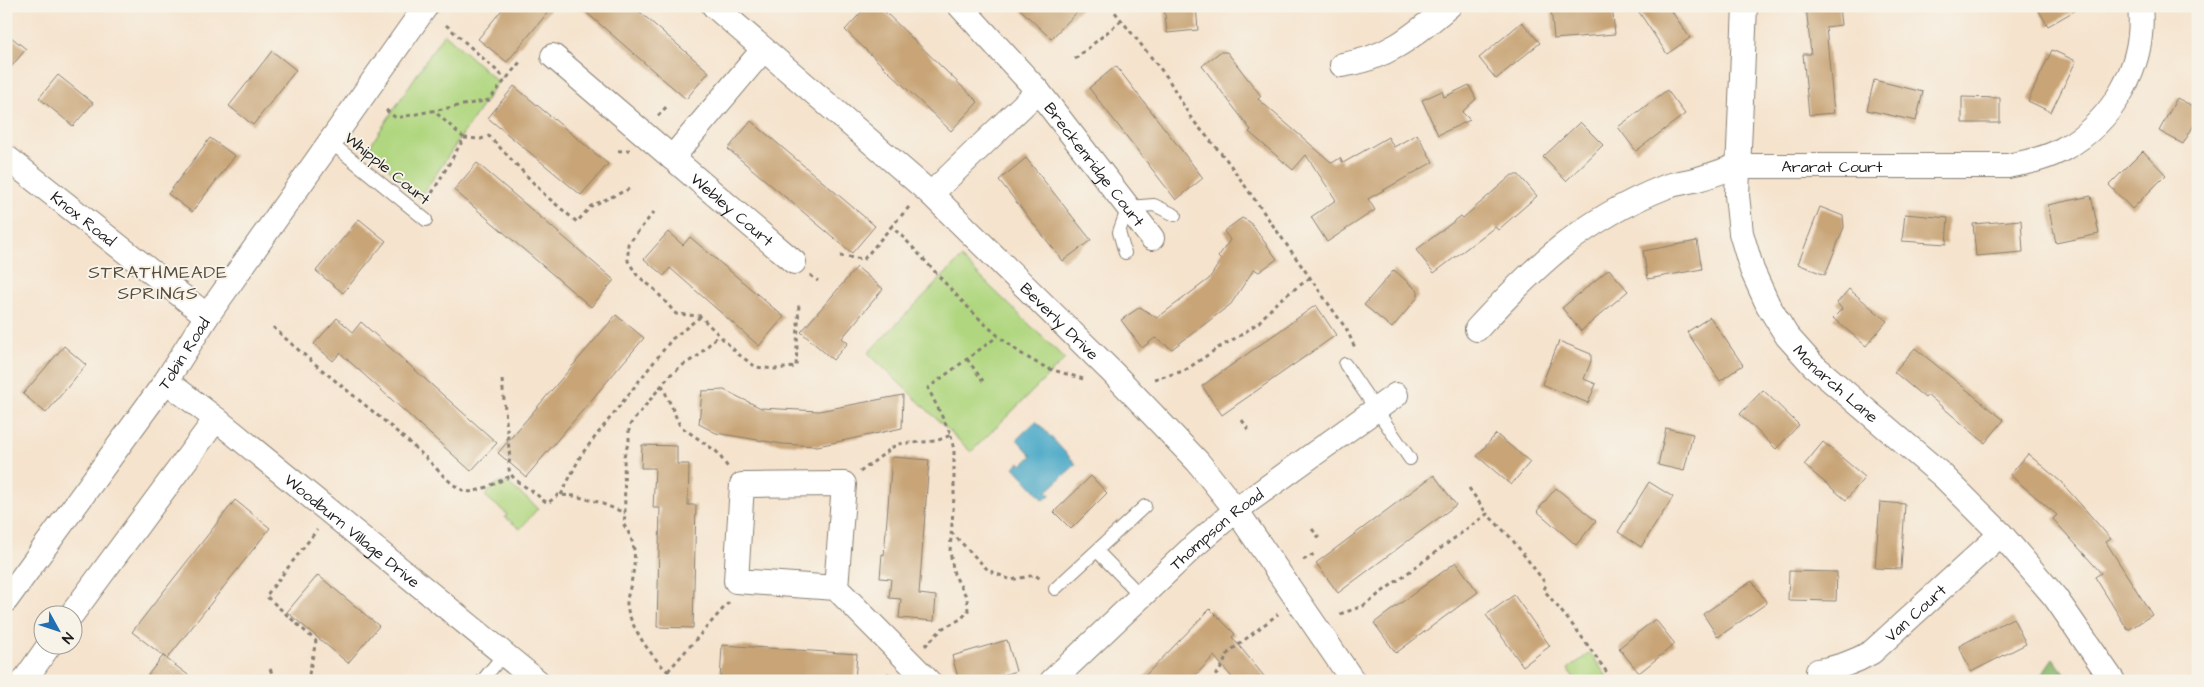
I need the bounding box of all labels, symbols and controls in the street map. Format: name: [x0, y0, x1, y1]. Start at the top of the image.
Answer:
street label: Breckenridge Court: [1039, 98, 1150, 232]
street label: Whipple Court: [340, 127, 435, 211]
street label: Ararat Court: [1782, 156, 1883, 178]
street label: Webley Court: [686, 168, 778, 252]
street label: Knox Road: [46, 187, 120, 252]
district label: STRATHMEADE SPRINGS: [88, 260, 228, 306]
street label: Beverly Drive: [1015, 278, 1104, 365]
street label: Tobin Road: [153, 313, 215, 395]
street label: Monarch Lane: [1788, 340, 1883, 428]
street label: Woodburn Village Drive: [279, 469, 425, 593]
street label: Thompson Road: [1165, 484, 1268, 575]
street label: Van Court: [1880, 579, 1952, 647]
north arrow: [32, 604, 82, 654]
text: N: [57, 628, 78, 648]

